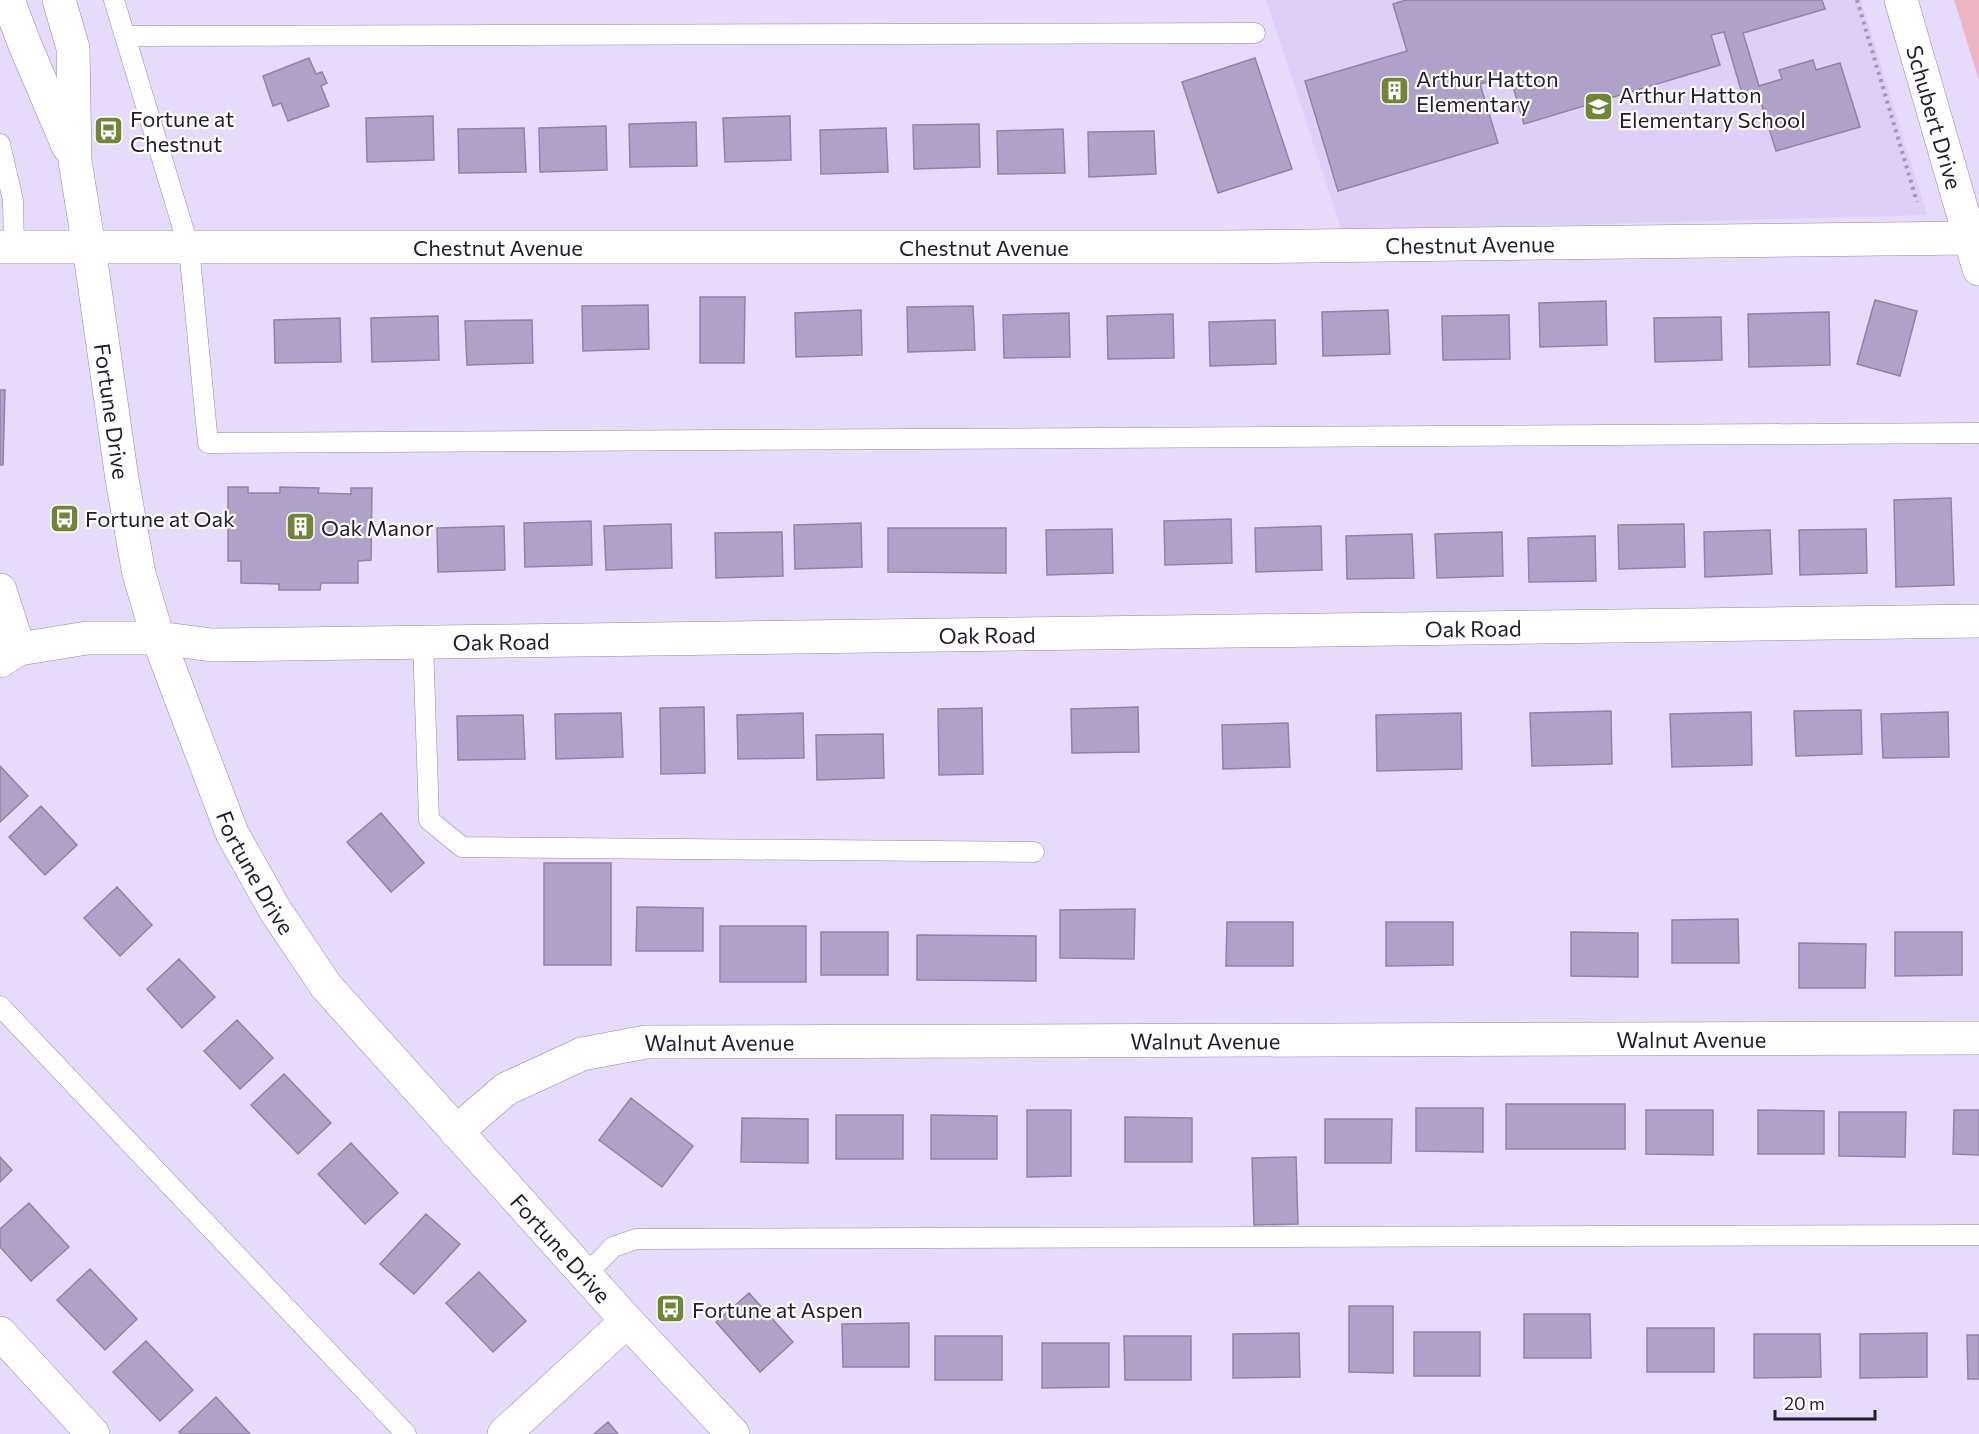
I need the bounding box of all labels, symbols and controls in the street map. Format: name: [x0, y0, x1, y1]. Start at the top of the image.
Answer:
street label: Schubert Drive: [1901, 42, 1969, 192]
place label: Arthur Hatton Elementary: [1416, 65, 1559, 117]
building icon: Arthur Hatton Elementary: [1379, 75, 1411, 107]
place label: Arthur Hatton Elementary School: [1619, 81, 1806, 133]
school or university icon: Arthur Hatton Elementary School: [1582, 91, 1614, 123]
place label: Fortune at Chestnut: [130, 105, 234, 157]
bus stop icon: Fortune at Chestnut: [93, 115, 125, 147]
street label: Chestnut Avenue: [1385, 229, 1555, 259]
street label: Chestnut Avenue: [413, 234, 583, 261]
street label: Chestnut Avenue: [899, 234, 1069, 261]
street label: Fortune Drive: [89, 341, 135, 481]
bus stop icon: Fortune at Oak: [48, 502, 80, 534]
place label: Fortune at Oak: [85, 505, 235, 532]
building icon: Oak Manor: [284, 511, 316, 543]
place label: Oak Manor: [321, 514, 434, 541]
street label: Oak Road: [1424, 614, 1522, 642]
street label: Oak Road: [938, 620, 1036, 649]
street label: Oak Road: [452, 627, 550, 655]
street label: Fortune Drive: [211, 807, 301, 939]
street label: Walnut Avenue: [1616, 1025, 1766, 1053]
street label: Walnut Avenue: [1130, 1027, 1280, 1054]
street label: Walnut Avenue: [644, 1028, 794, 1056]
street label: Fortune Drive: [505, 1188, 617, 1308]
bus stop icon: Fortune at Aspen: [655, 1293, 687, 1325]
place label: Fortune at Aspen: [692, 1296, 863, 1323]
scale bar: [1775, 1383, 1876, 1421]
text: 20 m: [1784, 1392, 1825, 1414]

